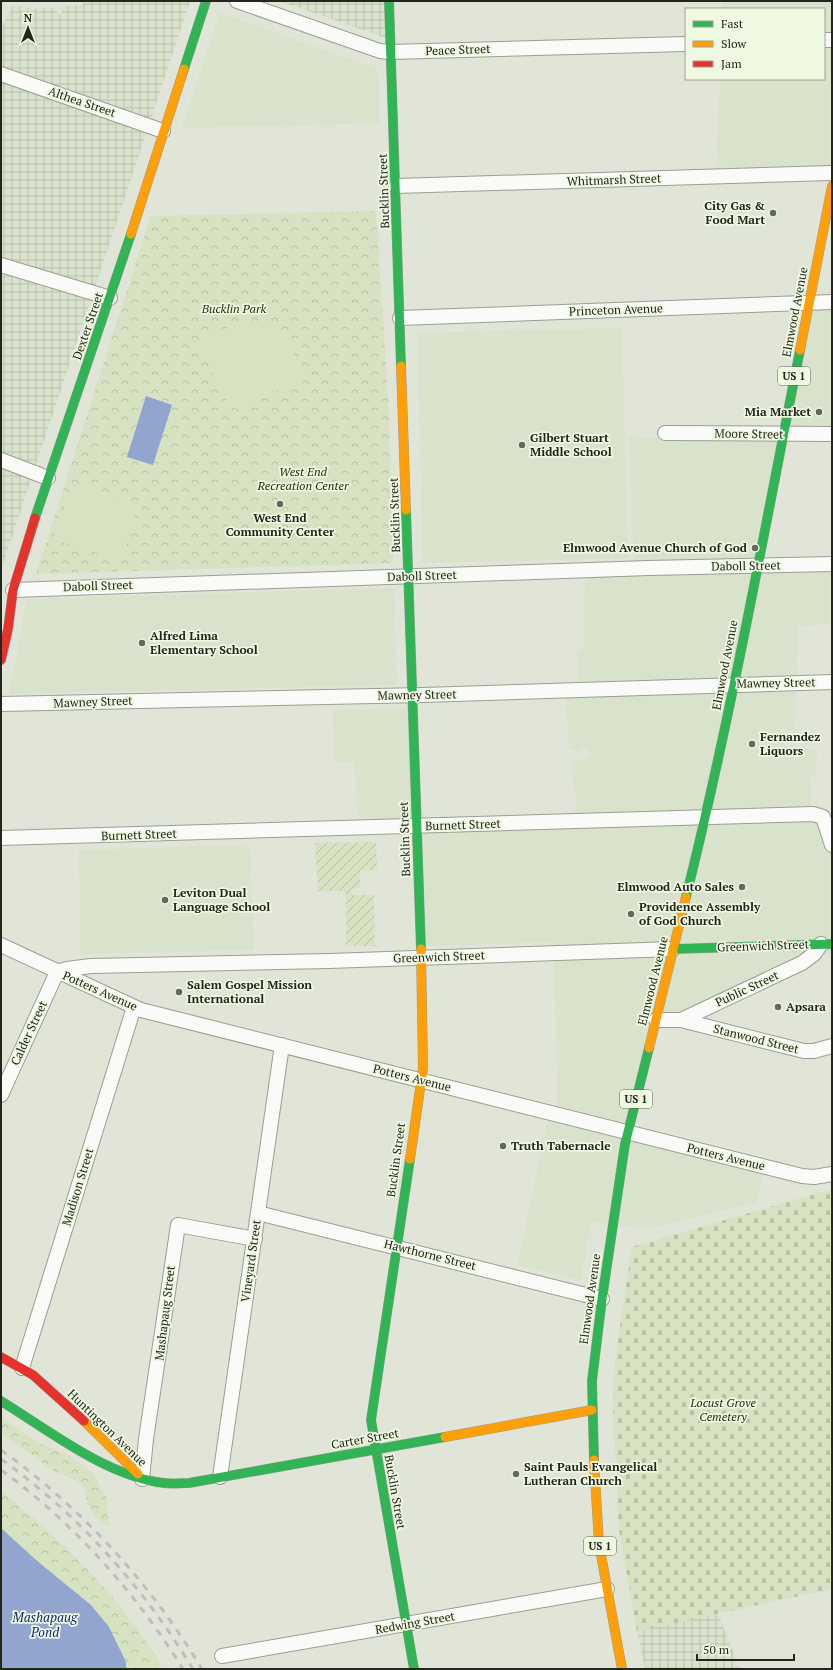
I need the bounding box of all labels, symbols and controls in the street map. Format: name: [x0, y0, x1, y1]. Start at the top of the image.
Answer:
north arrow: [8, 8, 48, 48]
legend: [685, 8, 825, 80]
text: N: [24, 11, 33, 25]
text: Fast: [721, 16, 744, 31]
text: Slow: [721, 36, 747, 51]
street label: Peace Street: [425, 41, 491, 58]
text: Jam: [721, 56, 742, 71]
street label: Althea Street: [46, 83, 118, 120]
street label: Bucklin Street: [375, 153, 392, 229]
street label: Whitmarsh Street: [566, 170, 662, 189]
place label: City Gas & Food Mart: [704, 198, 765, 227]
marker: City Gas & Food Mart: [768, 208, 778, 218]
street label: Elmwood Avenue: [778, 266, 811, 358]
street label: Dexter Street: [69, 290, 106, 362]
street label: Princeton Avenue: [569, 300, 663, 319]
park label: Bucklin Park: [201, 301, 266, 316]
road number: US 1: [778, 367, 810, 385]
place label: Mia Market: [745, 404, 811, 419]
marker: Mia Market: [814, 407, 824, 417]
street label: Moore Street: [714, 425, 784, 442]
place label: Gilbert Stuart Middle School: [530, 430, 612, 459]
marker: Gilbert Stuart Middle School: [517, 440, 527, 450]
park label: West End Recreation Center: [256, 464, 350, 493]
street label: Bucklin Street: [386, 477, 403, 553]
marker: West End Community Center: [275, 499, 285, 509]
place label: West End Community Center: [226, 510, 335, 539]
place label: Elmwood Avenue Church of God: [563, 540, 748, 555]
marker: Elmwood Avenue Church of God: [750, 543, 760, 553]
street label: Daboll Street: [711, 557, 782, 574]
street label: Daboll Street: [387, 567, 458, 584]
street label: Daboll Street: [63, 577, 134, 594]
street label: Elmwood Avenue: [708, 619, 741, 711]
place label: Alfred Lima Elementary School: [150, 628, 258, 657]
marker: Alfred Lima Elementary School: [137, 638, 147, 648]
street label: Mawney Street: [736, 674, 816, 691]
street label: Mawney Street: [377, 686, 457, 703]
street label: Mawney Street: [53, 693, 133, 710]
place label: Fernandez Liquors: [760, 729, 820, 758]
marker: Fernandez Liquors: [747, 739, 757, 749]
street label: Bucklin Street: [396, 801, 413, 877]
street label: Burnett Street: [425, 816, 502, 833]
street label: Burnett Street: [101, 826, 178, 843]
place label: Elmwood Auto Sales: [617, 879, 735, 894]
marker: Elmwood Auto Sales: [737, 882, 747, 892]
place label: Leviton Dual Language School: [173, 885, 270, 914]
marker: Leviton Dual Language School: [160, 895, 170, 905]
place label: Providence Assembly of God Church: [639, 899, 761, 928]
marker: Providence Assembly of God Church: [626, 909, 636, 919]
street label: Elmwood Avenue: [634, 935, 671, 1027]
street label: Greenwich Street: [717, 936, 810, 955]
street label: Greenwich Street: [393, 947, 486, 966]
street label: Potters Avenue: [61, 967, 140, 1014]
street label: Public Street: [713, 967, 781, 1010]
place label: Salem Gospel Mission International: [187, 977, 312, 1006]
marker: Salem Gospel Mission International: [174, 987, 184, 997]
street label: Calder Street: [7, 998, 50, 1068]
place label: Apsara: [786, 999, 826, 1014]
marker: Apsara: [773, 1002, 783, 1012]
street label: Stanwood Street: [712, 1021, 801, 1057]
street label: Potters Avenue: [371, 1061, 453, 1094]
road number: US 1: [620, 1090, 652, 1108]
street label: Bucklin Street: [383, 1121, 408, 1198]
place label: Truth Tabernacle: [511, 1138, 611, 1153]
street label: Potters Avenue: [685, 1140, 767, 1173]
marker: Truth Tabernacle: [498, 1141, 508, 1151]
street label: Madison Street: [59, 1146, 97, 1228]
street label: Vineyard Street: [237, 1218, 264, 1303]
street label: Hawthorne Street: [383, 1236, 478, 1273]
street label: Elmwood Avenue: [576, 1253, 603, 1345]
street label: Mashapaug Street: [151, 1264, 178, 1361]
street label: Huntington Avenue: [65, 1386, 150, 1469]
park label: Locust Grove Cemetery: [689, 1395, 756, 1424]
street label: Carter Street: [330, 1425, 400, 1452]
street label: Bucklin Street: [382, 1454, 410, 1531]
place label: Saint Pauls Evangelical Lutheran Church: [524, 1459, 657, 1488]
marker: Saint Pauls Evangelical Lutheran Church: [511, 1469, 521, 1479]
road number: US 1: [584, 1537, 616, 1555]
water label: Mashapaug Pond: [12, 1608, 78, 1641]
street label: Redwing Street: [374, 1608, 457, 1637]
scale bar: [697, 1636, 794, 1662]
text: 50 m: [703, 1642, 730, 1657]

